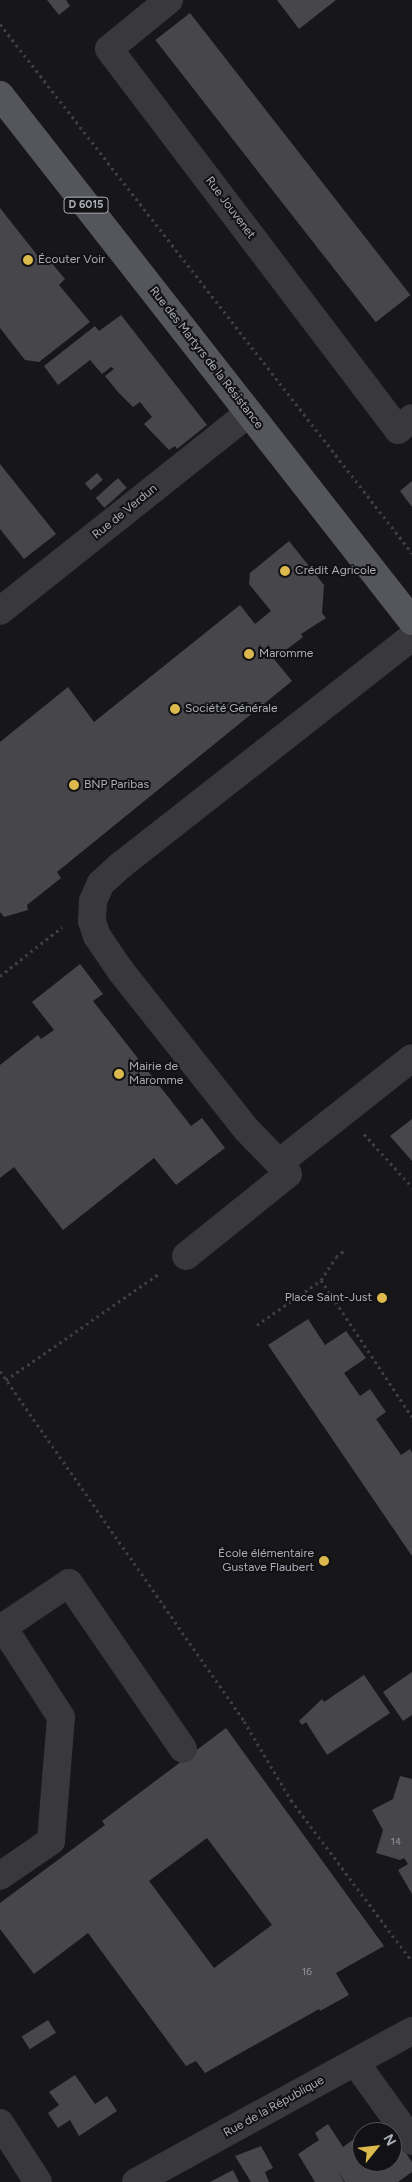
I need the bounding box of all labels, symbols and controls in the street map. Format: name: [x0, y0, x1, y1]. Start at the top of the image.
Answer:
street label: Rue Jouvenet: [202, 174, 258, 242]
road number: D 6015: [64, 196, 108, 214]
place label: Écouter Voir: [38, 253, 105, 267]
marker: Écouter Voir: [22, 254, 34, 266]
street label: Rue des Martyrs de la Résistance: [146, 284, 266, 432]
street label: Rue de Verdun: [90, 482, 160, 542]
place label: Crédit Agricole: [295, 564, 376, 578]
marker: Crédit Agricole: [279, 565, 291, 577]
place label: Maromme: [259, 647, 313, 661]
marker: Maromme: [243, 648, 255, 660]
place label: Société Générale: [185, 702, 278, 716]
marker: Société Générale: [169, 703, 181, 715]
place label: BNP Paribas: [84, 778, 149, 792]
marker: BNP Paribas: [68, 779, 80, 791]
place label: Mairie de Maromme: [129, 1060, 183, 1088]
marker: Mairie de Maromme: [113, 1068, 125, 1080]
place label: Place Saint-Just: [285, 1291, 372, 1305]
marker: Place Saint-Just: [376, 1292, 388, 1304]
place label: École élémentaire Gustave Flaubert: [218, 1547, 314, 1575]
marker: École élémentaire Gustave Flaubert: [318, 1555, 330, 1567]
house number: 14: [391, 1836, 401, 1848]
house number: 16: [302, 1966, 312, 1978]
street label: Rue de la République: [221, 2073, 327, 2141]
north arrow: [352, 2122, 402, 2172]
text: N: [380, 2131, 400, 2149]

